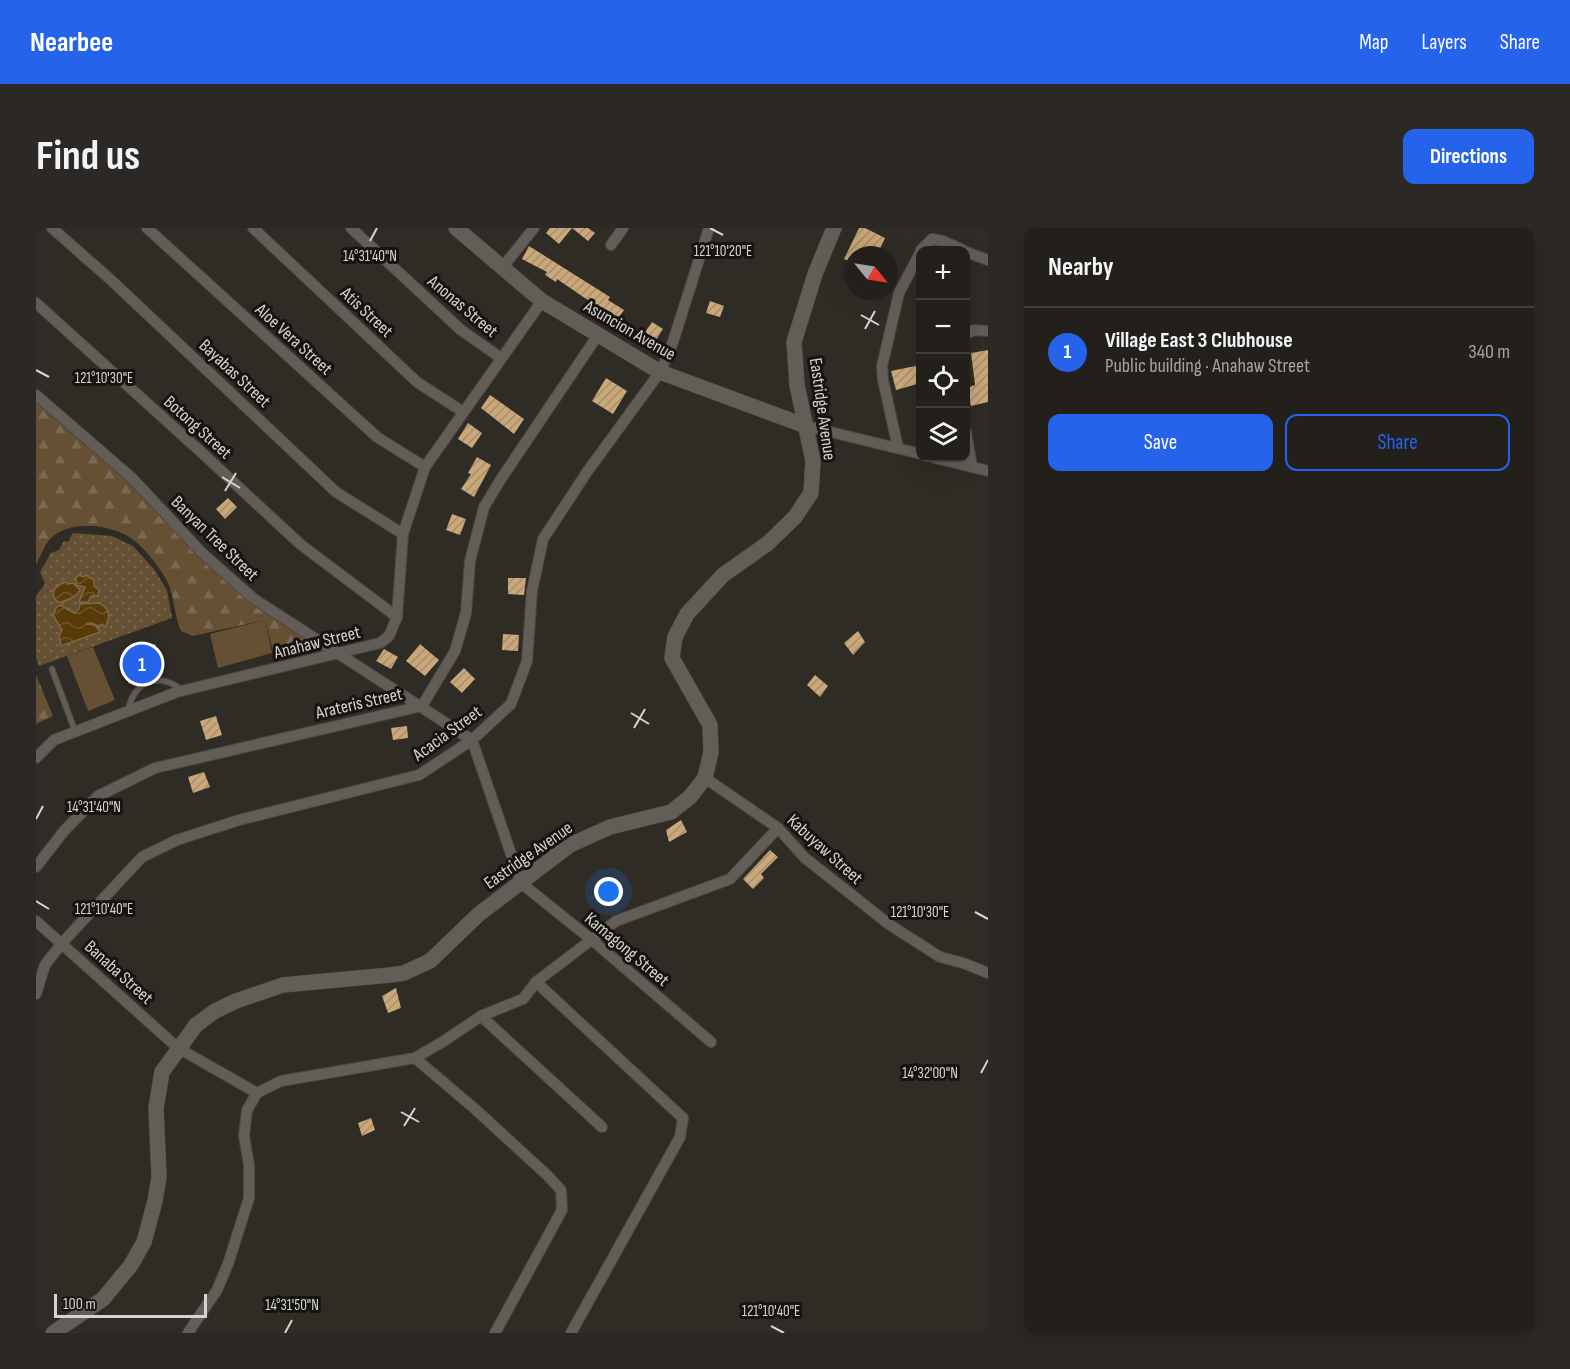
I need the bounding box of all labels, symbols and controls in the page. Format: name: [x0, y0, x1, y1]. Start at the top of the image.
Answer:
text: Nearbee: [30, 26, 113, 59]
text: Map: [1359, 30, 1388, 55]
text: Layers: [1421, 30, 1467, 55]
text: Share: [1500, 30, 1540, 55]
button: Directions: [1403, 129, 1534, 184]
text: Find us: [36, 131, 140, 182]
text: 121°10'20"E: [694, 242, 752, 261]
north arrow: [844, 246, 898, 300]
map controls: [916, 246, 970, 462]
button: +: [916, 246, 970, 300]
text: 14°31'40"N: [343, 247, 397, 266]
text: Nearby: [1048, 252, 1114, 283]
street label: Anonas Street: [423, 270, 502, 342]
street label: Atis Street: [335, 282, 398, 342]
street label: Asuncion Avenue: [579, 295, 679, 365]
street label: Aloe Vera Street: [250, 299, 337, 380]
button: −: [916, 300, 970, 354]
text: Village East 3 Clubhouse: [1105, 327, 1293, 354]
street label: Bayabas Street: [195, 335, 275, 412]
text: 1: [1064, 340, 1071, 364]
text: 340 m: [1468, 340, 1510, 364]
button: locate: [916, 354, 970, 408]
text: Public building · Anahaw Street: [1105, 354, 1310, 378]
street label: Eastridge Avenue: [805, 356, 840, 462]
text: 121°10'30"E: [75, 369, 133, 388]
street label: Botong Street: [159, 391, 236, 464]
button: layers: [916, 408, 970, 462]
button: Save: [1048, 414, 1273, 471]
button: Share: [1285, 414, 1510, 471]
street label: Banyan Tree Street: [167, 492, 263, 586]
street label: Anahaw Street: [271, 622, 363, 664]
pin: 1: [122, 642, 162, 686]
street label: Arateris Street: [313, 683, 405, 724]
street label: Acacia Street: [408, 701, 486, 766]
text: 14°31'40"N: [67, 798, 121, 817]
street label: Kabuyaw Street: [783, 810, 867, 889]
street label: Eastridge Avenue: [480, 817, 577, 894]
your location: [594, 877, 623, 906]
text: 121°10'40"E: [75, 900, 133, 919]
text: 121°10'30"E: [891, 903, 949, 922]
street label: Kamagong Street: [580, 908, 674, 991]
street label: Banaba Street: [80, 936, 158, 1009]
text: 14°32'00"N: [902, 1064, 958, 1083]
scale bar: [54, 1291, 207, 1318]
text: 100 m: [63, 1295, 96, 1314]
text: 14°31'50"N: [265, 1296, 319, 1315]
text: 121°10'40"E: [742, 1302, 800, 1321]

